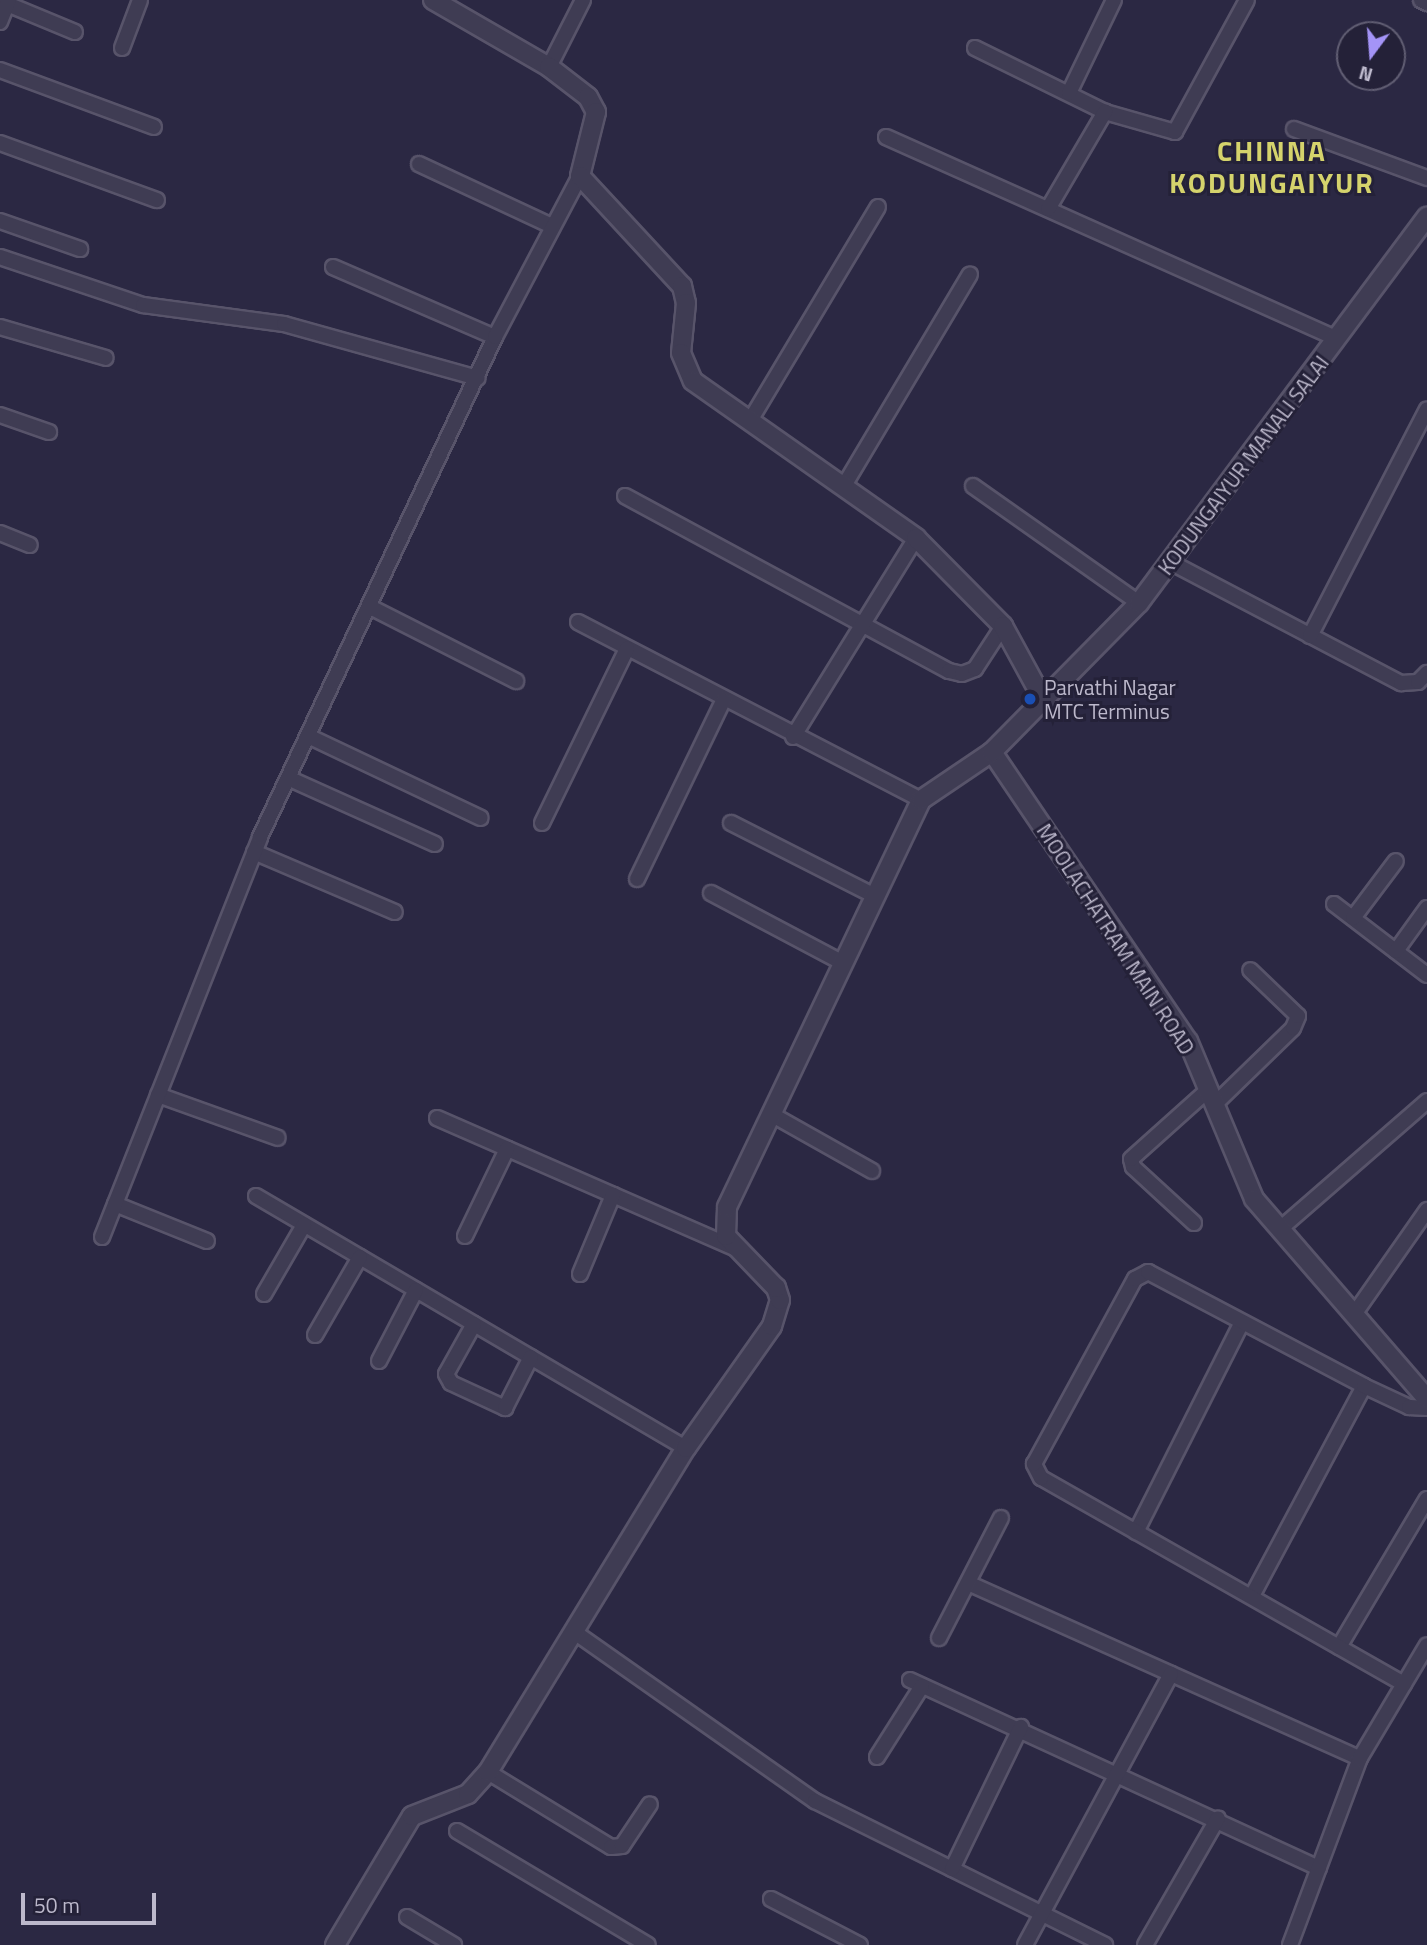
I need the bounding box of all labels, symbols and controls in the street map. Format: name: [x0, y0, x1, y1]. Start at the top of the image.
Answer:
north arrow: [1336, 21, 1406, 91]
text: N: [1355, 59, 1376, 91]
district label: CHINNA KODUNGAIYUR: [1171, 134, 1373, 200]
street label: KODUNGAIYUR MANALI SALAI: [1152, 350, 1334, 580]
place label: Parvathi Nagar MTC Terminus: [1044, 674, 1176, 724]
marker: Parvathi Nagar MTC Terminus: [1022, 691, 1038, 707]
street label: MOOLACHATRAM MAIN ROAD: [1032, 819, 1200, 1059]
scale bar: [24, 1878, 159, 1922]
text: 50 m: [34, 1889, 80, 1921]

